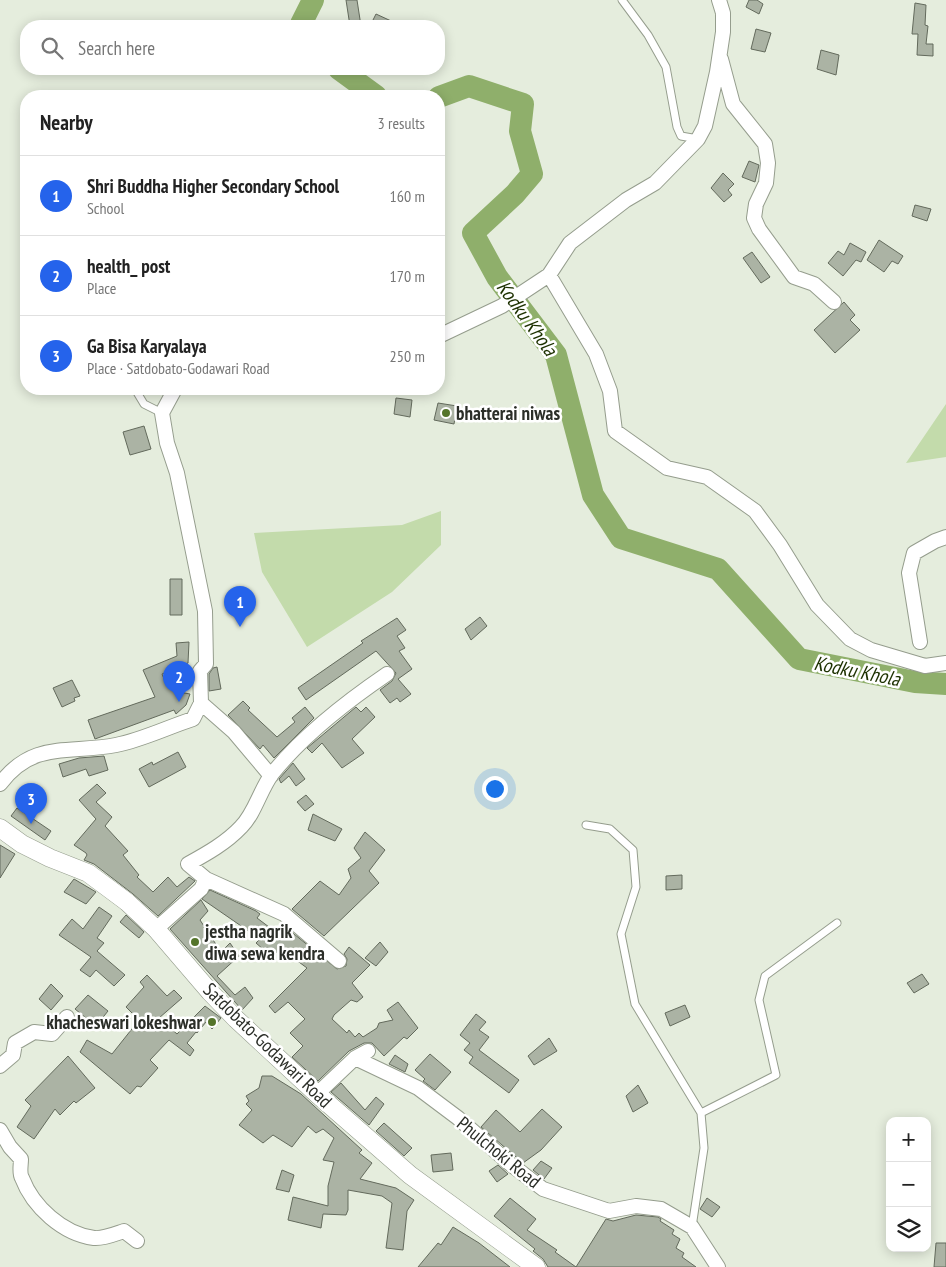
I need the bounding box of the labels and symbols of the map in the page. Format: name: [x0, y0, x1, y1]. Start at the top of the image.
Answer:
water label: Kodku Khola: [491, 275, 564, 362]
place label: bhatterai niwas: [456, 401, 560, 425]
marker: bhatterai niwas: [440, 407, 452, 419]
pin: 1: [224, 586, 256, 627]
water label: Kodku Khola: [812, 650, 903, 692]
pin: 2: [163, 661, 195, 702]
your location: [482, 776, 508, 802]
pin: 3: [15, 783, 47, 824]
place label: jestha nagrik diwa sewa kendra: [204, 919, 325, 965]
marker: jestha nagrik diwa sewa kendra: [189, 936, 201, 948]
street label: Satdobato-Godawari Road: [199, 977, 337, 1113]
place label: khacheswari lokeshwar: [46, 1010, 202, 1034]
marker: khacheswari lokeshwar: [206, 1016, 218, 1028]
street label: Phulchoki Road: [452, 1111, 546, 1193]

